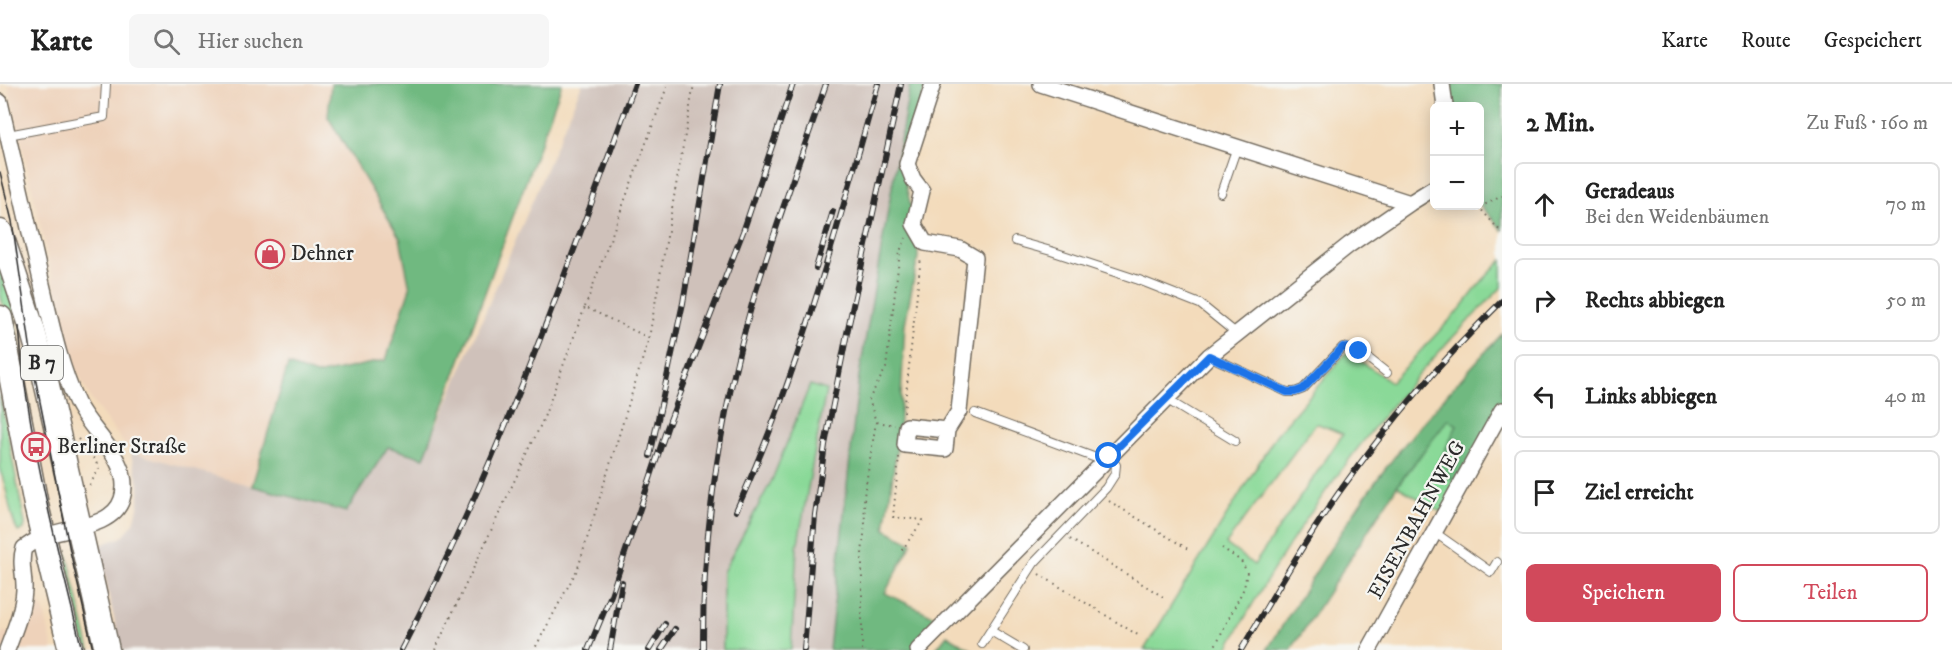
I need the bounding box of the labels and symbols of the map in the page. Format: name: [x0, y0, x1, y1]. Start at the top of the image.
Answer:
shop icon: Dehner: [254, 238, 286, 270]
place label: Dehner: [291, 241, 354, 267]
route end: [1345, 337, 1371, 363]
road number: B 7: [21, 346, 63, 380]
bus stop icon: Berliner Straße: [20, 431, 52, 463]
place label: Berliner Straße: [57, 434, 186, 460]
street label: EISENBAHNWEG: [1363, 436, 1471, 604]
route start: [1095, 442, 1121, 468]

